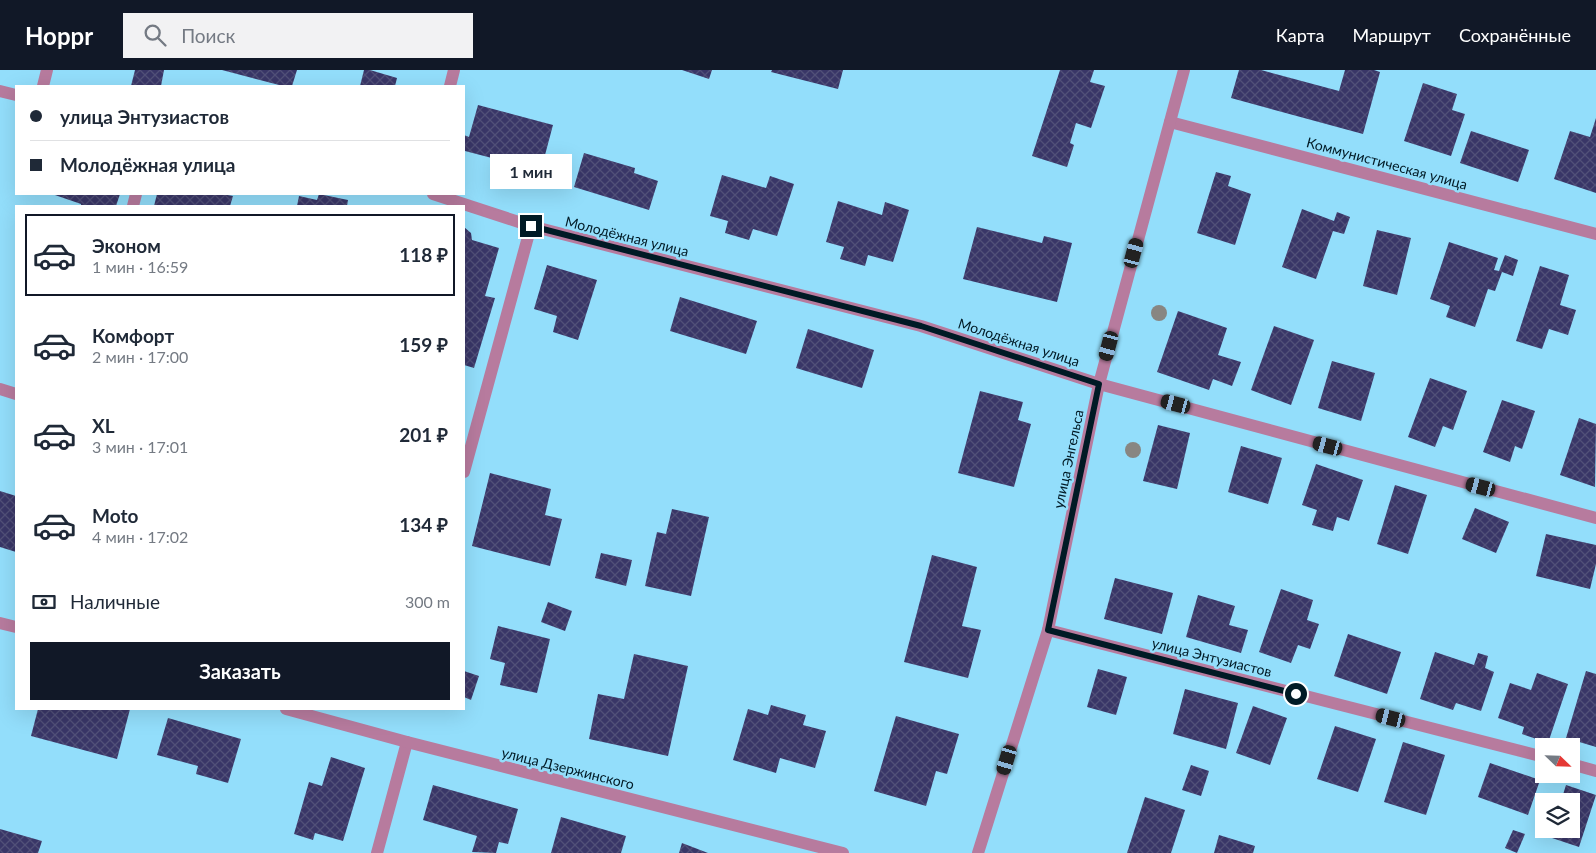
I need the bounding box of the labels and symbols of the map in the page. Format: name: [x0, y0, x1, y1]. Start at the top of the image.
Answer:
street label: Коммунистическая улица: [1305, 133, 1469, 193]
callout: 1 мин: [490, 154, 572, 188]
street label: Молодёжная улица: [563, 212, 691, 260]
route end: [520, 215, 542, 237]
car: [1122, 237, 1145, 269]
street label: Молодёжная улица: [956, 314, 1082, 370]
car: [1097, 330, 1120, 362]
car: [1159, 393, 1192, 415]
street label: улица Энгельса: [1049, 408, 1087, 510]
car: [1311, 435, 1344, 457]
car: [1464, 476, 1497, 498]
street label: улица Энтузиастов: [1150, 634, 1274, 680]
route start: [1285, 683, 1307, 705]
car: [1374, 707, 1407, 729]
north arrow: [1535, 738, 1580, 782]
street label: улица Дзержинского: [500, 743, 636, 793]
car: [995, 743, 1018, 777]

